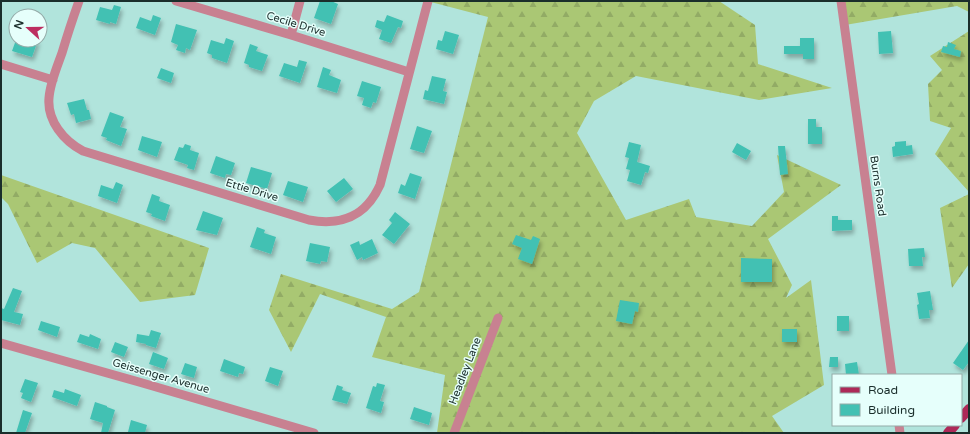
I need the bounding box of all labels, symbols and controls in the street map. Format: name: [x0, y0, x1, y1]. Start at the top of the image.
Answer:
north arrow: [8, 8, 48, 48]
street label: Cecile Drive: [265, 9, 327, 39]
text: N: [11, 18, 27, 31]
street label: Burns Road: [867, 155, 889, 217]
street label: Ettie Drive: [224, 176, 280, 204]
street label: Headley Lane: [446, 336, 484, 406]
street label: Geissenger Avenue: [111, 356, 211, 396]
legend: [832, 374, 962, 426]
text: Road: [868, 383, 898, 397]
text: Building: [868, 403, 915, 417]

